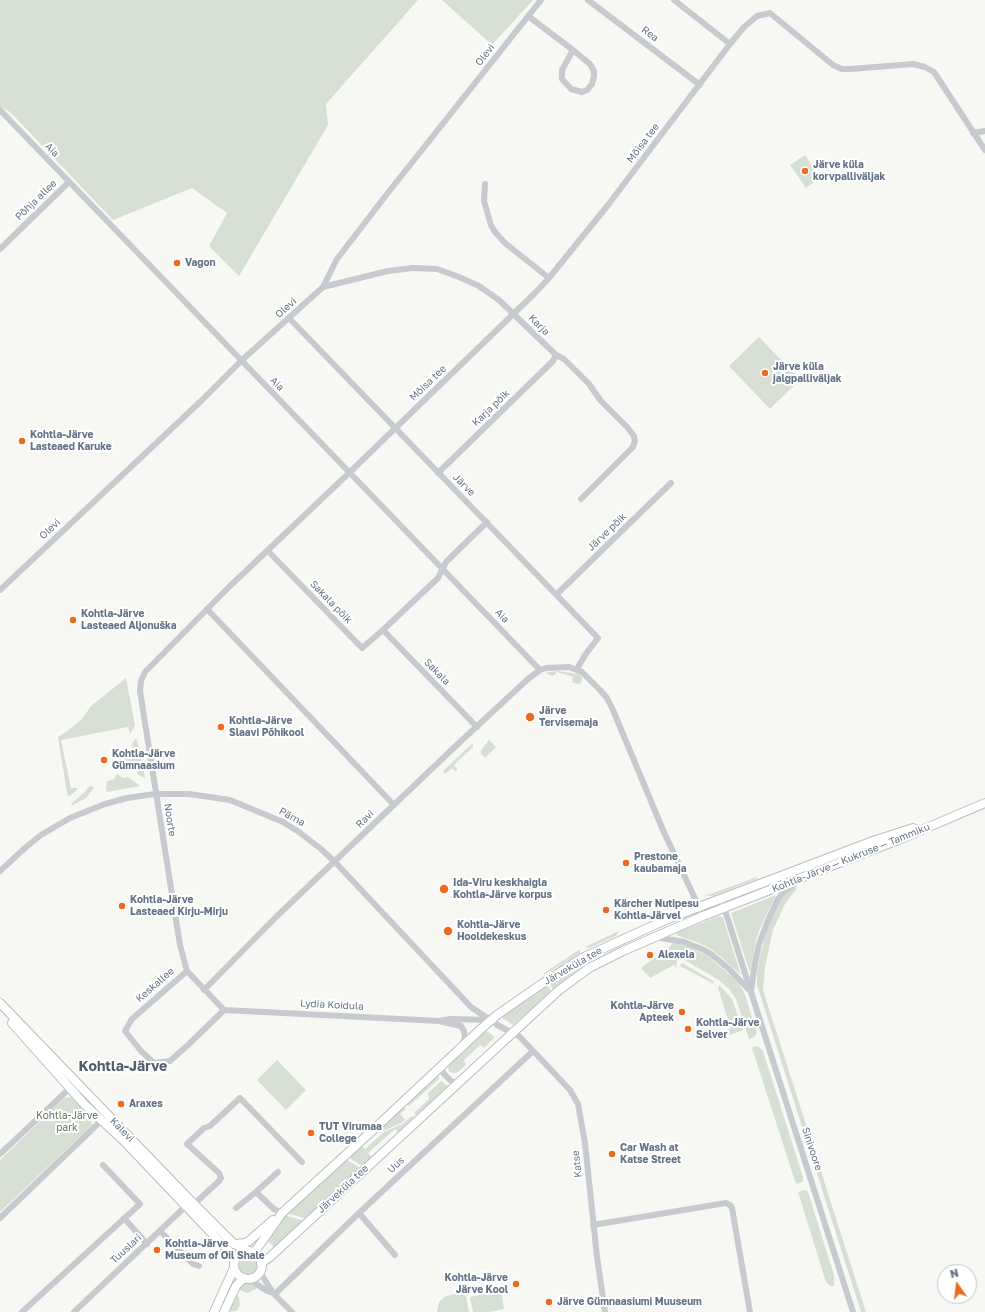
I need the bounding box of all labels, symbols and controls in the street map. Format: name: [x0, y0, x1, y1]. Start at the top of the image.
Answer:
street label: Rea: [639, 24, 661, 44]
street label: Olevi: [473, 42, 497, 68]
street label: Mõisa tee: [624, 121, 662, 165]
street label: Aia: [42, 140, 62, 160]
place label: Järve küla korvpalliväljak: [813, 159, 885, 182]
marker: Järve küla korvpalliväljak: [800, 166, 810, 176]
street label: Põhja allee: [13, 177, 59, 223]
place label: Vagon: [185, 257, 215, 269]
marker: Vagon: [172, 258, 182, 268]
street label: Olevi: [273, 295, 299, 321]
street label: Karja: [526, 312, 552, 338]
place label: Järve küla jalgpalliväljak: [773, 361, 842, 384]
street label: Mõisa tee: [407, 363, 449, 403]
marker: Järve küla jalgpalliväljak: [760, 368, 770, 378]
street label: Aia: [267, 374, 287, 394]
street label: Karja põik: [470, 387, 512, 429]
place label: Kohtla-Järve Lasteaed Karuke: [30, 429, 112, 452]
marker: Kohtla-Järve Lasteaed Karuke: [17, 436, 27, 446]
street label: Järve: [450, 471, 478, 499]
street label: Järve põik: [585, 510, 629, 554]
street label: Olevi: [37, 516, 63, 542]
street label: Sakala põik: [308, 578, 354, 626]
street label: Aia: [492, 606, 512, 626]
place label: Kohtla-Järve Lasteaed Aljonuška: [81, 608, 177, 632]
marker: Kohtla-Järve Lasteaed Aljonuška: [68, 615, 78, 625]
street label: Sakala: [422, 656, 452, 688]
place label: Järve Tervisemaja: [539, 705, 598, 728]
marker: Järve Tervisemaja: [524, 711, 536, 723]
place label: Kohtla-Järve Slaavi Põhikool: [229, 715, 304, 738]
marker: Kohtla-Järve Slaavi Põhikool: [216, 722, 226, 732]
place label: Kohtla-Järve Gümnaasium: [112, 748, 175, 772]
marker: Kohtla-Järve Gümnaasium: [99, 755, 109, 765]
street label: Noorte: [161, 803, 179, 837]
street label: Pärna: [277, 805, 307, 829]
street label: Ravi: [353, 808, 377, 830]
street label: Kohtla-Järve — Kukruse — Tammiku: [770, 821, 932, 895]
place label: Prestone kaubamaja: [634, 851, 686, 874]
marker: Prestone kaubamaja: [621, 858, 631, 868]
place label: Ida-Viru keskhaigla Kohtla-Järve korpus: [453, 877, 552, 900]
marker: Ida-Viru keskhaigla Kohtla-Järve korpus: [438, 883, 450, 895]
place label: Kohtla-Järve Lasteaed Kirju-Mirju: [130, 894, 228, 918]
place label: Kärcher Nutipesu Kohtla-Järvel: [614, 898, 699, 922]
marker: Kohtla-Järve Lasteaed Kirju-Mirju: [117, 901, 127, 911]
marker: Kärcher Nutipesu Kohtla-Järvel: [601, 905, 611, 915]
place label: Kohtla-Järve Hooldekeskus: [457, 919, 526, 942]
marker: Kohtla-Järve Hooldekeskus: [442, 925, 454, 937]
street label: Järveküla tee: [542, 944, 604, 988]
place label: Alexela: [658, 949, 695, 961]
marker: Alexela: [645, 950, 655, 960]
street label: Keskallee: [133, 965, 177, 1005]
street label: Lydia Koidula: [300, 997, 364, 1013]
place label: Kohtla-Järve Apteek: [611, 1000, 674, 1024]
marker: Kohtla-Järve Apteek: [677, 1007, 687, 1017]
place label: Kohtla-Järve Selver: [696, 1017, 759, 1040]
marker: Kohtla-Järve Selver: [683, 1024, 693, 1034]
district label: Kohtla-Järve: [79, 1059, 167, 1075]
place label: Araxes: [129, 1098, 163, 1110]
marker: Araxes: [116, 1099, 126, 1109]
park label: Kohtla-Järve park: [36, 1110, 98, 1134]
street label: Kalevi: [107, 1115, 137, 1145]
place label: TUT Virumaa College: [319, 1121, 382, 1144]
street label: Sinivoore: [799, 1126, 825, 1172]
marker: TUT Virumaa College: [306, 1128, 316, 1138]
place label: Car Wash at Katse Street: [620, 1142, 681, 1166]
marker: Car Wash at Katse Street: [607, 1149, 617, 1159]
street label: Katse: [570, 1150, 584, 1178]
street label: Uus: [385, 1154, 407, 1176]
street label: Järveküla tee: [315, 1162, 371, 1216]
street label: Tuuslari: [108, 1232, 144, 1266]
place label: Kohtla-Järve Museum of Oil Shale: [165, 1238, 265, 1262]
marker: Kohtla-Järve Museum of Oil Shale: [152, 1245, 162, 1255]
north arrow: [937, 1264, 977, 1304]
text: N: [949, 1266, 960, 1280]
place label: Kohtla-Järve Järve Kool: [445, 1272, 508, 1296]
marker: Kohtla-Järve Järve Kool: [511, 1279, 521, 1289]
place label: Järve Gümnaasiumi Muuseum: [557, 1296, 702, 1308]
marker: Järve Gümnaasiumi Muuseum: [544, 1297, 554, 1307]

